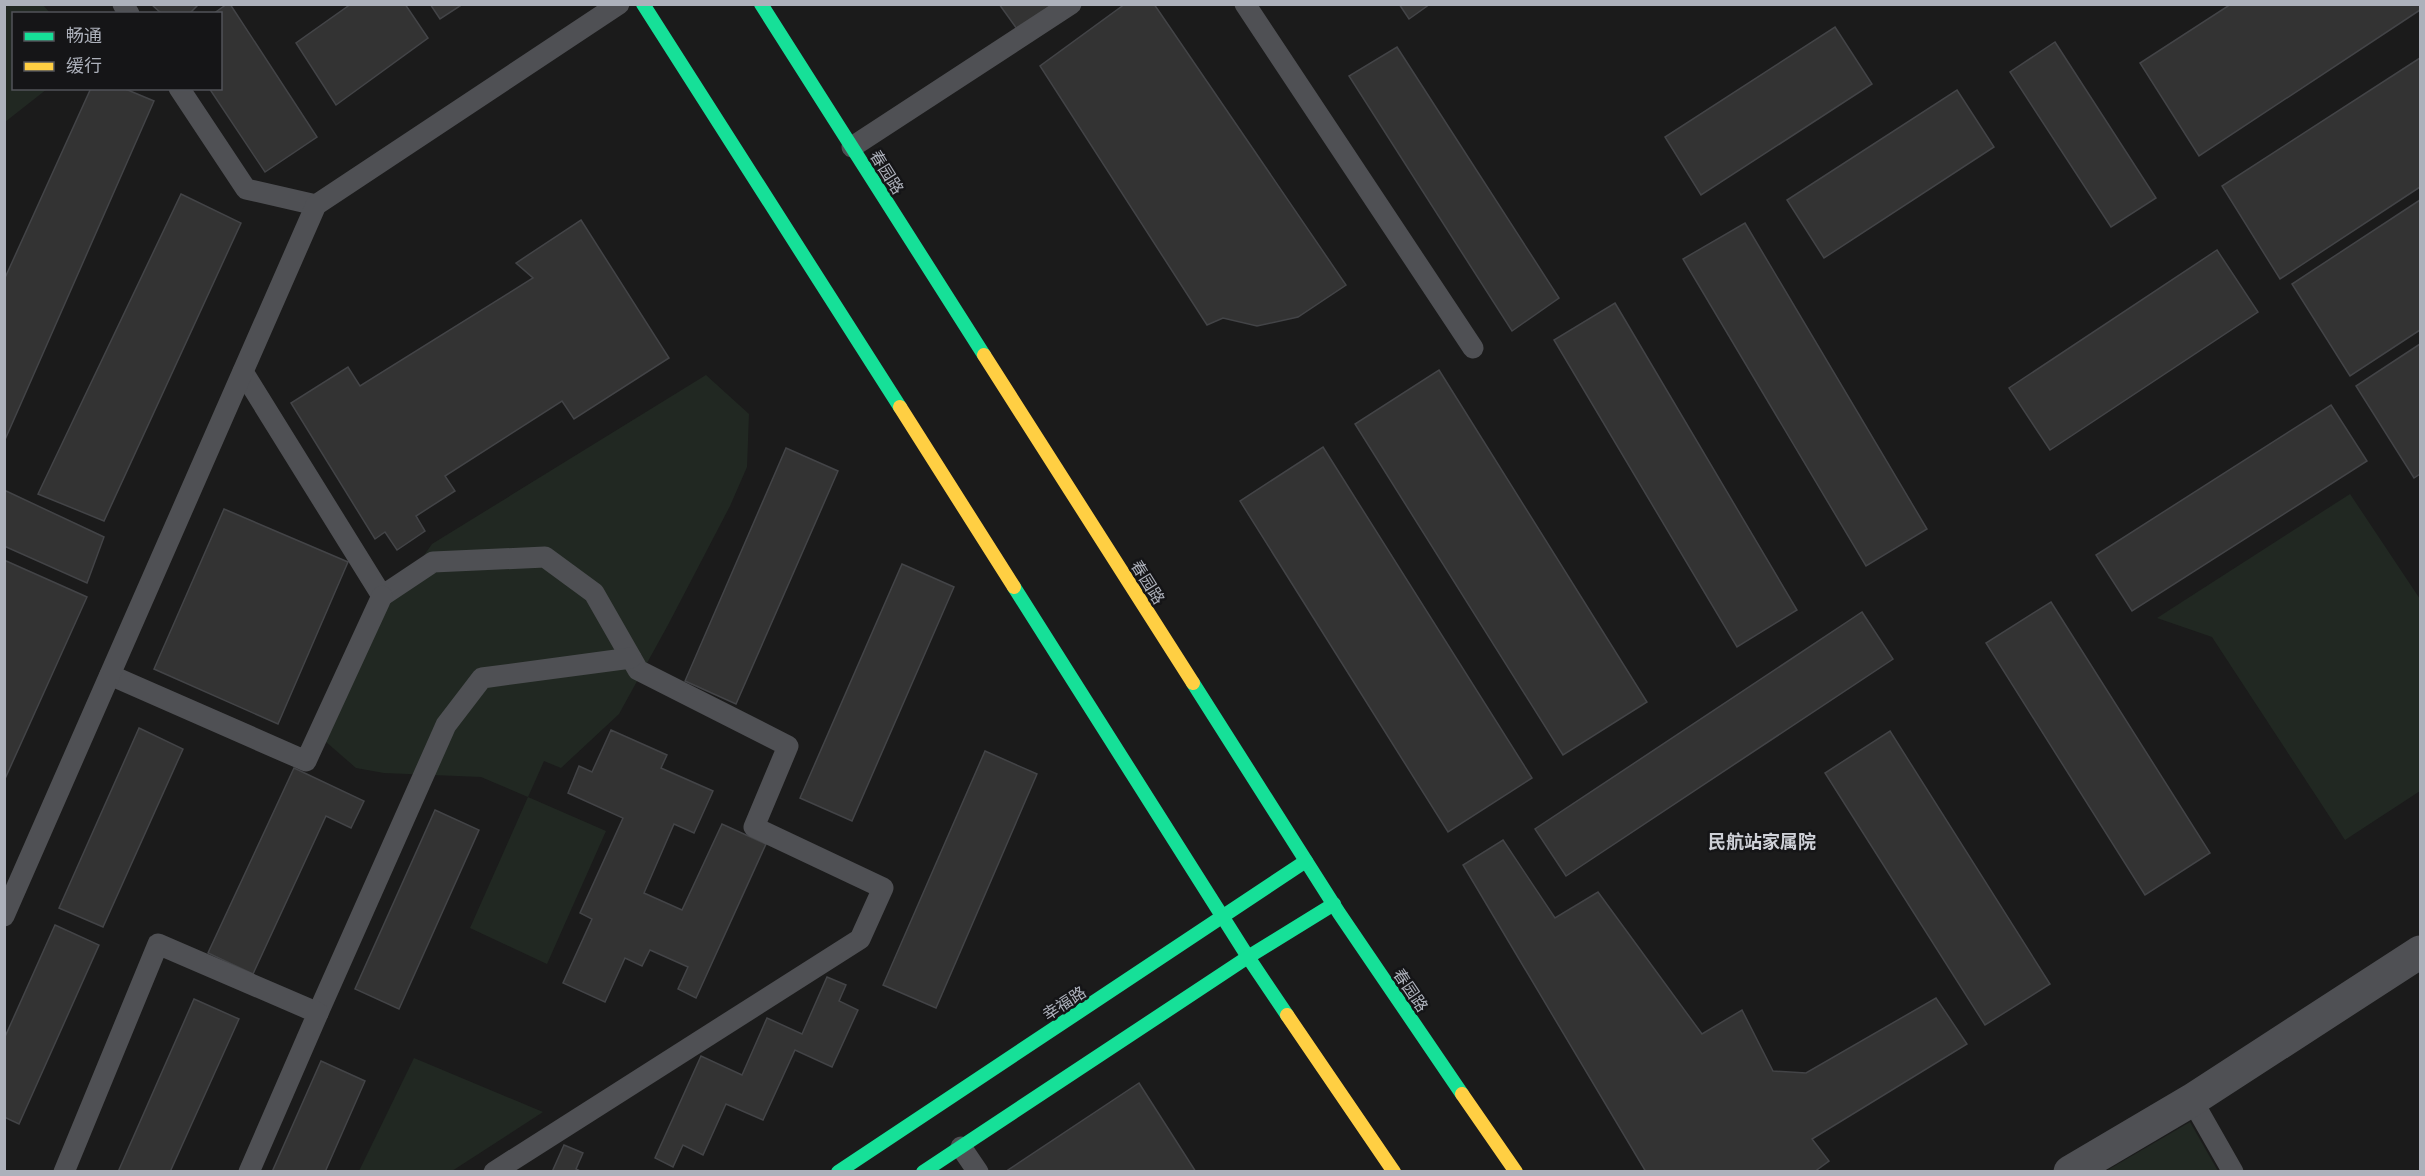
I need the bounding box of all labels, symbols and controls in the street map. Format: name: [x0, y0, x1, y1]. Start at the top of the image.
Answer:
legend: [12, 12, 222, 90]
text: 畅通: [66, 24, 102, 47]
text: 缓行: [66, 54, 102, 77]
street label: 春园路: [866, 146, 908, 198]
street label: 春园路: [1127, 556, 1169, 608]
district label: 民航站家属院: [1708, 830, 1816, 853]
street label: 春园路: [1389, 965, 1433, 1015]
street label: 幸福路: [1038, 982, 1090, 1024]

